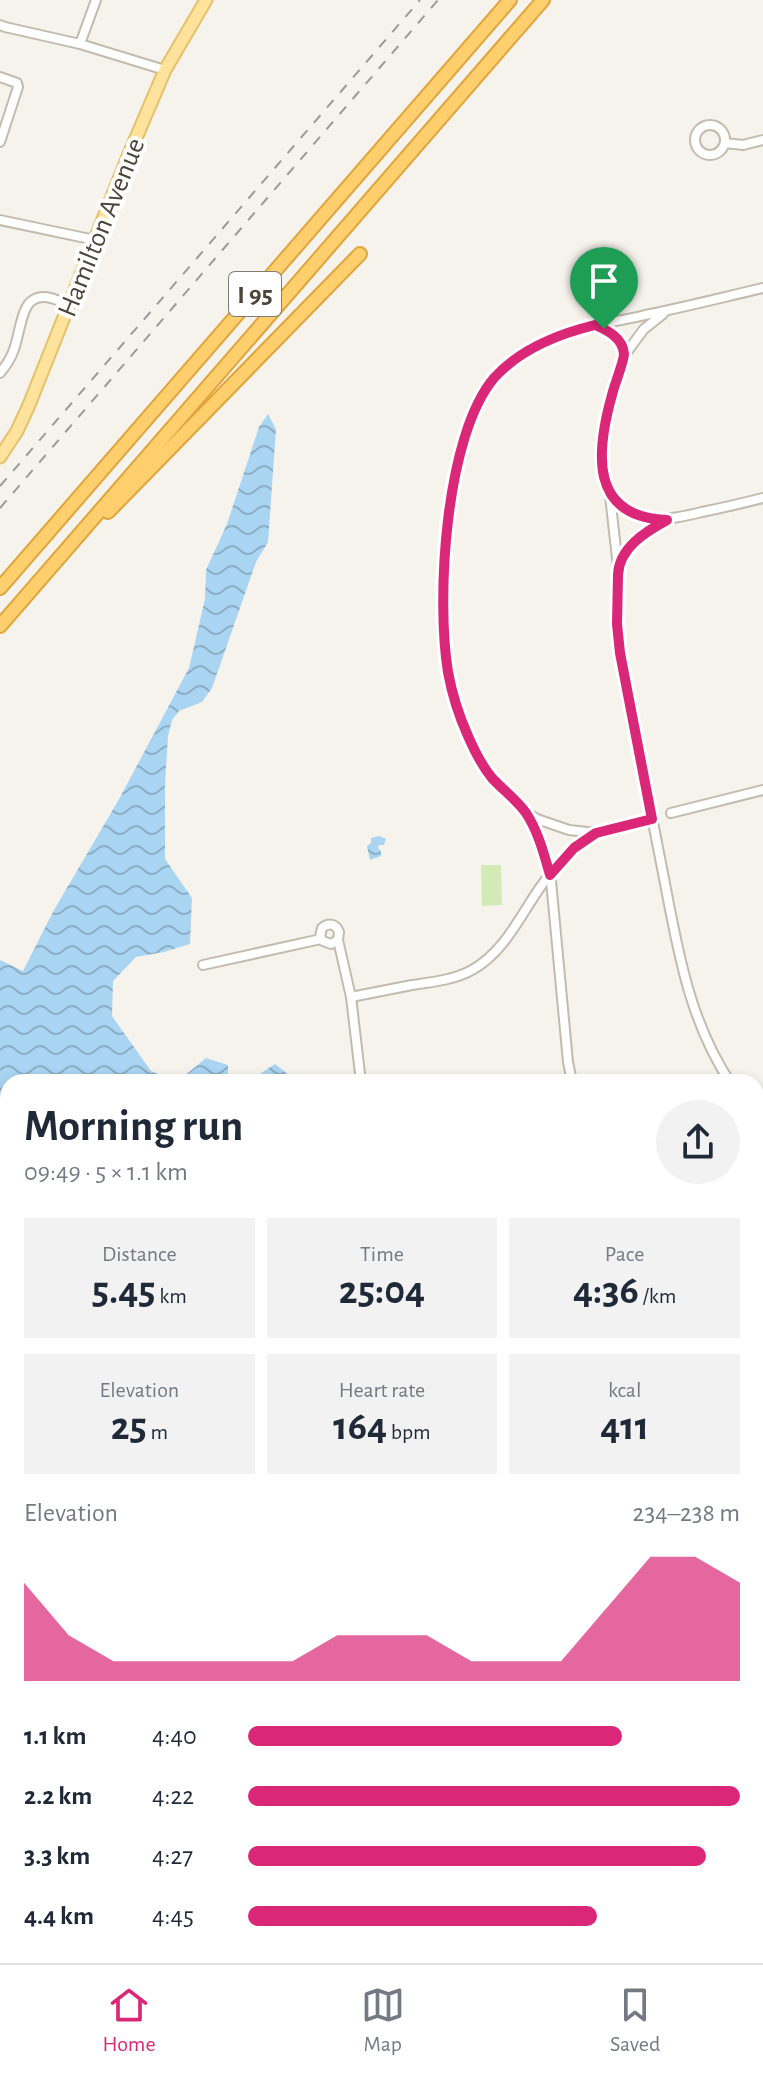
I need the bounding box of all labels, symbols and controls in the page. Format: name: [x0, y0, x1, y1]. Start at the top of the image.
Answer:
street label: Hamilton Avenue: [53, 134, 150, 321]
pin: [570, 247, 638, 329]
icon: arrive: [582, 259, 626, 303]
road number: I 95: [229, 272, 281, 316]
button: share: [656, 1100, 740, 1184]
text: Morning run: [24, 1105, 243, 1149]
text: 09:49 · 5 × 1.1 km: [24, 1159, 188, 1185]
text: Distance: [102, 1243, 177, 1265]
text: Time: [360, 1243, 404, 1265]
text: Pace: [605, 1243, 644, 1265]
text: 5.45: [92, 1271, 156, 1311]
text: 25:04: [339, 1271, 425, 1311]
text: 4:36: [573, 1271, 639, 1311]
text: km: [156, 1285, 187, 1307]
text: /km: [639, 1285, 676, 1307]
text: Elevation: [100, 1379, 179, 1401]
text: Heart rate: [339, 1379, 425, 1401]
text: kcal: [608, 1379, 641, 1401]
text: 25: [111, 1407, 147, 1447]
text: 164: [333, 1407, 387, 1447]
text: 411: [600, 1407, 649, 1447]
text: m: [147, 1421, 168, 1443]
text: bpm: [387, 1421, 431, 1443]
text: Elevation: [24, 1500, 118, 1526]
text: 234–238 m: [633, 1500, 740, 1526]
text: 1.1 km: [24, 1723, 86, 1749]
text: 4:40: [152, 1723, 197, 1749]
text: 2.2 km: [24, 1783, 92, 1809]
text: 4:22: [152, 1783, 194, 1809]
text: 3.3 km: [24, 1843, 90, 1869]
text: 4:27: [152, 1843, 193, 1869]
text: 4.4 km: [24, 1903, 94, 1929]
text: 4:45: [152, 1903, 194, 1929]
tab: Home: [103, 1983, 156, 2057]
tab: Map: [361, 1983, 405, 2057]
tab: Saved: [610, 1983, 660, 2057]

